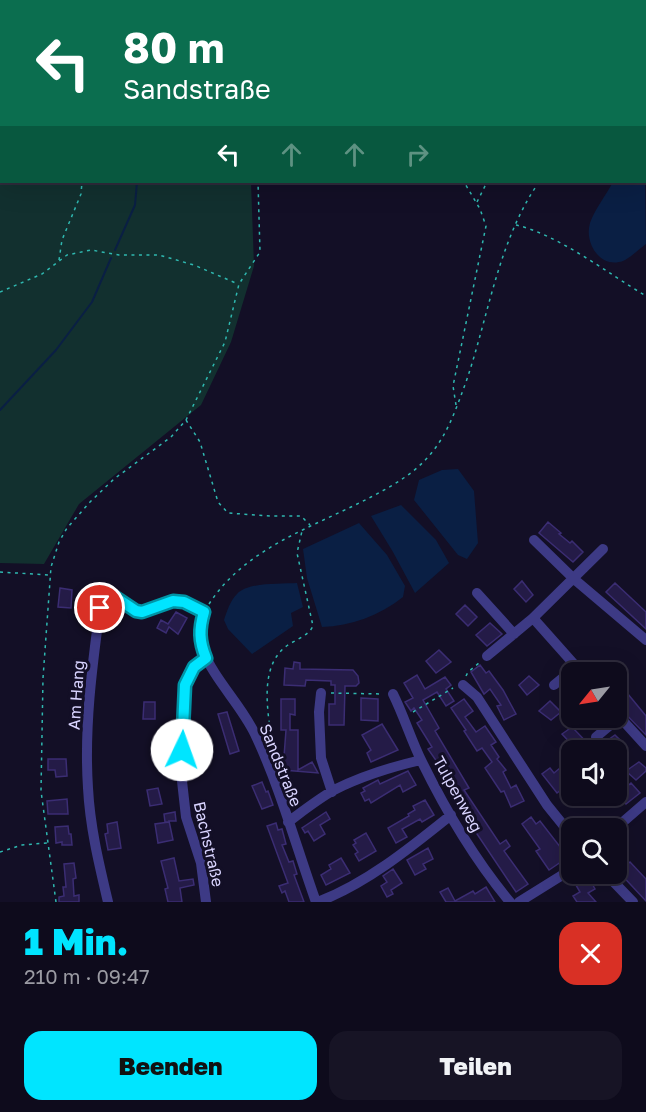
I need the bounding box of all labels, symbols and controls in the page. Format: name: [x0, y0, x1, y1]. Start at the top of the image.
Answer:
text: 80 m: [123, 22, 224, 72]
icon: left: [24, 24, 102, 102]
text: Sandstraße: [123, 73, 271, 105]
icon: left: [212, 138, 245, 171]
icon: ahead: [275, 138, 308, 171]
icon: ahead: [338, 138, 371, 171]
icon: right: [401, 138, 434, 171]
pin: [74, 582, 125, 633]
icon: arrive: [83, 591, 116, 624]
street label: Am Hang: [64, 660, 88, 730]
north arrow: [561, 662, 627, 728]
map controls: [561, 662, 627, 884]
position arrow: [150, 718, 214, 782]
street label: Sandstraße: [255, 721, 307, 809]
button: sound: [561, 740, 627, 806]
street label: Tulpenweg: [429, 752, 487, 836]
street label: Bachstraße: [189, 799, 229, 889]
button: search: [561, 818, 627, 884]
text: 1 Min.: [24, 920, 128, 963]
button: close: [559, 922, 622, 985]
text: 210 m · 09:47: [24, 964, 150, 988]
button: Beenden: [24, 1031, 317, 1100]
button: Teilen: [329, 1031, 622, 1100]

